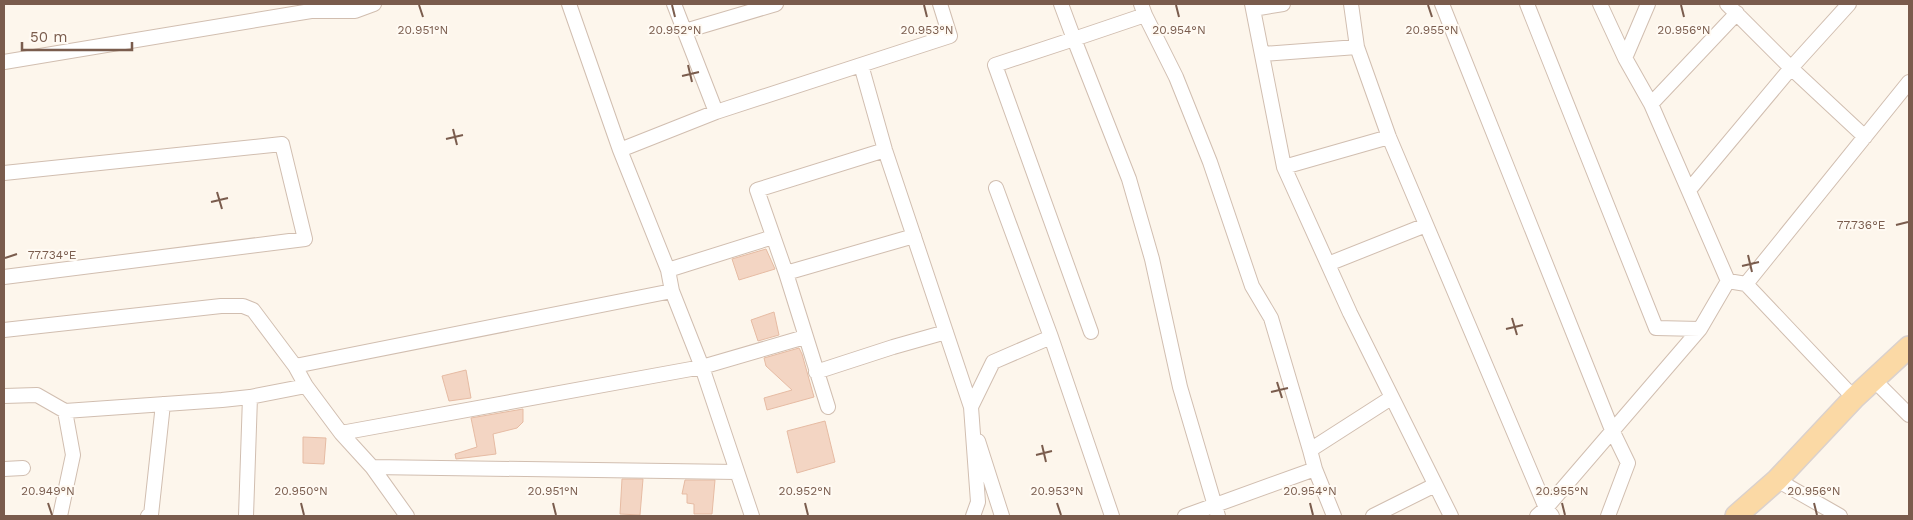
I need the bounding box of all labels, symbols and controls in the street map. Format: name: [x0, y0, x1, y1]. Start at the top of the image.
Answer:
scale bar: [22, 20, 132, 52]
text: 20.951°N: [398, 23, 448, 37]
text: 20.952°N: [648, 23, 702, 37]
text: 20.953°N: [900, 23, 954, 37]
text: 20.954°N: [1152, 23, 1206, 37]
text: 20.955°N: [1405, 23, 1459, 37]
text: 20.956°N: [1657, 23, 1711, 37]
text: 50 m: [30, 28, 67, 46]
text: 77.736°E: [1837, 218, 1886, 232]
text: 77.734°E: [28, 248, 77, 262]
text: 20.949°N: [21, 484, 75, 498]
text: 20.950°N: [274, 484, 328, 498]
text: 20.951°N: [528, 484, 578, 498]
text: 20.952°N: [778, 484, 832, 498]
text: 20.953°N: [1030, 484, 1084, 498]
text: 20.954°N: [1283, 484, 1337, 498]
text: 20.955°N: [1535, 484, 1589, 498]
text: 20.956°N: [1787, 484, 1841, 498]

